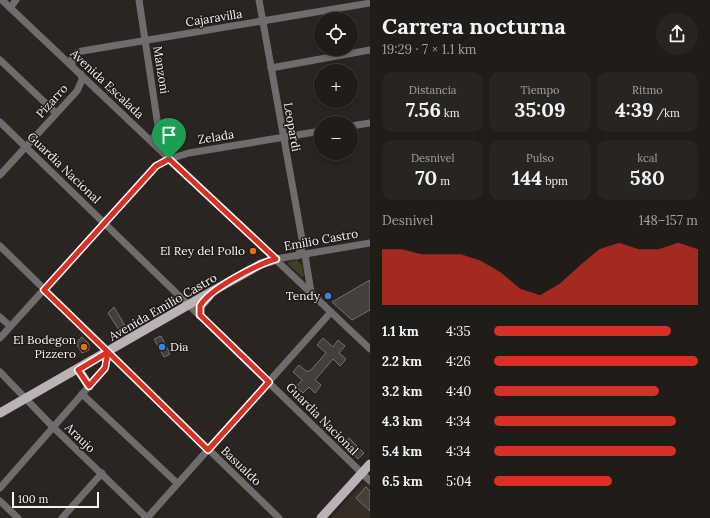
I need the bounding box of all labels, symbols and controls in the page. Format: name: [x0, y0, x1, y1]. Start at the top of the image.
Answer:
street label: Cajaravilla: [184, 6, 243, 29]
map controls: [314, 12, 358, 160]
button: locate: [314, 12, 358, 56]
text: Carrera nocturna: [382, 12, 566, 40]
button: share: [656, 13, 698, 55]
text: 19:29 · 7 × 1.1 km: [382, 41, 476, 58]
street label: Avenida Escalada: [67, 45, 147, 122]
street label: Manzoni: [150, 45, 173, 95]
button: +: [314, 64, 358, 108]
street label: Pizarro: [33, 81, 71, 121]
text: Distancia: [409, 83, 456, 97]
text: Tiempo: [521, 83, 559, 97]
text: Ritmo: [632, 83, 663, 97]
text: 7.56: [406, 97, 441, 122]
text: 35:09: [514, 97, 566, 122]
text: 4:39: [615, 97, 654, 122]
street label: Leopardi: [281, 101, 304, 153]
text: km: [441, 106, 460, 120]
text: /km: [654, 106, 680, 120]
button: −: [314, 116, 358, 160]
pin: [152, 118, 186, 159]
icon: arrive: [158, 124, 180, 146]
street label: Zelada: [197, 126, 235, 147]
street label: Guardia Nacional: [25, 129, 104, 206]
text: Desnivel: [411, 151, 454, 165]
text: Pulso: [526, 151, 554, 165]
text: kcal: [637, 151, 657, 165]
text: 70: [415, 165, 437, 190]
text: 144: [512, 165, 542, 190]
text: 580: [630, 165, 665, 190]
text: m: [437, 174, 450, 188]
text: bpm: [542, 174, 568, 188]
text: Desnivel: [382, 212, 433, 229]
text: 148–157 m: [639, 212, 698, 229]
street label: Emilio Castro: [283, 226, 359, 253]
place label: El Rey del Pollo: [160, 243, 245, 258]
marker: El Rey del Pollo: [248, 246, 258, 256]
street label: Avenida Emilio Castro: [105, 270, 219, 344]
place label: Tendy: [286, 288, 321, 303]
marker: Tendy: [323, 291, 333, 301]
text: 1.1 km: [382, 323, 419, 340]
text: 4:35: [446, 323, 471, 340]
place label: El Bodegon Pizzero: [13, 332, 76, 361]
place label: Dia: [170, 339, 189, 354]
marker: El Bodegon Pizzero: [79, 342, 89, 352]
marker: Dia: [157, 342, 167, 352]
text: 2.2 km: [382, 353, 422, 370]
text: 4:26: [446, 353, 471, 370]
street label: Guardia Nacional: [283, 379, 362, 458]
text: 3.2 km: [382, 383, 422, 400]
text: 4:40: [446, 383, 471, 400]
text: 4.3 km: [382, 413, 423, 430]
text: 4:34: [446, 413, 471, 430]
street label: Araujo: [61, 419, 99, 456]
street label: Basualdo: [218, 443, 265, 488]
text: 5.4 km: [382, 443, 422, 460]
text: 4:34: [446, 443, 471, 460]
text: 6.5 km: [382, 473, 423, 490]
text: 5:04: [446, 473, 471, 490]
scale bar: [12, 490, 99, 509]
text: 100 m: [18, 492, 48, 506]

